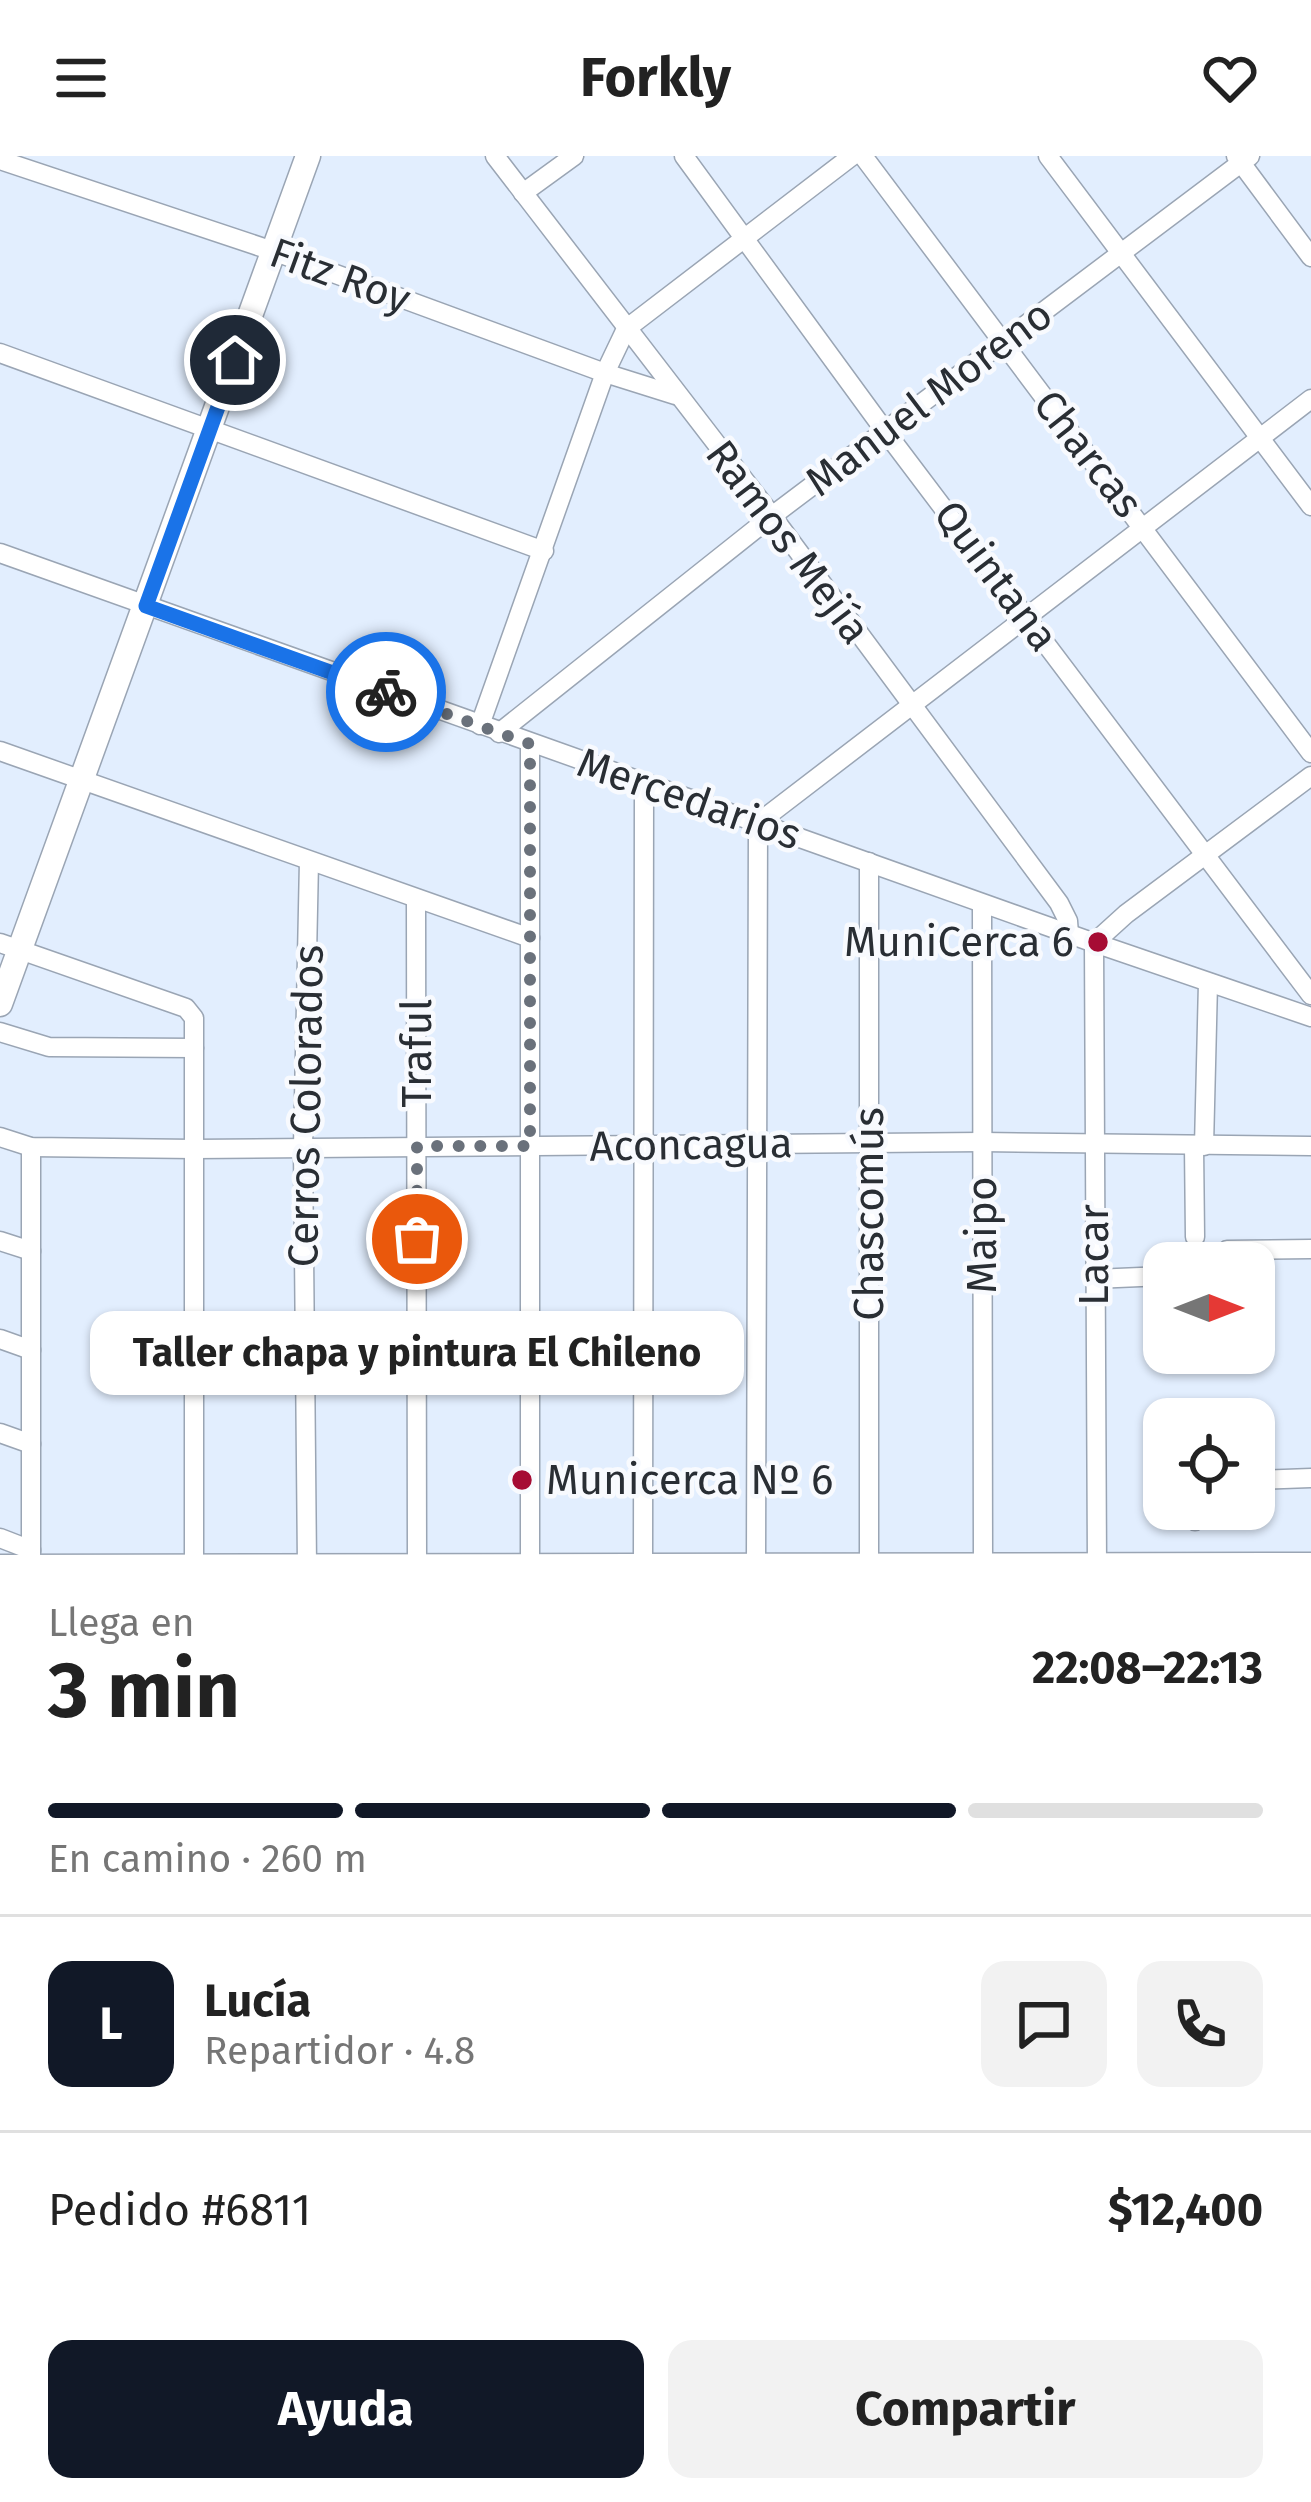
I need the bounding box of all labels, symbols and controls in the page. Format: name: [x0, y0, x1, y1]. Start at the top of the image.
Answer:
icon: menu: [48, 45, 114, 111]
icon: heart: [1197, 45, 1263, 111]
text: Forkly: [580, 46, 731, 110]
street label: Fitz Roy: [263, 228, 417, 324]
street label: Manuel Moreno: [796, 289, 1062, 507]
pin: [184, 309, 286, 411]
icon: home: [202, 327, 268, 393]
street label: Charcas: [1023, 381, 1153, 527]
street label: Ramos Mejía: [695, 430, 881, 654]
street label: Quintana: [923, 491, 1069, 661]
courier: [326, 632, 446, 752]
icon: bike: [353, 659, 419, 725]
street label: Mercedarios: [571, 737, 807, 861]
place label: MuniCerca 6: [844, 917, 1074, 967]
marker: MuniCerca 6: [1085, 929, 1111, 955]
street label: Cerros Colorados: [278, 944, 334, 1268]
street label: Traful: [392, 999, 442, 1107]
street label: Chascomús: [844, 1107, 894, 1321]
street label: Aconcagua: [589, 1118, 793, 1172]
street label: Maipo: [957, 1177, 1007, 1293]
pin: [366, 1188, 468, 1290]
street label: Lacar: [1069, 1204, 1119, 1306]
icon: bag: [384, 1206, 450, 1272]
north arrow: [1143, 1242, 1275, 1374]
map controls: [1143, 1242, 1275, 1530]
callout: Taller chapa y pintura El Chileno: [90, 1311, 744, 1395]
text: Taller chapa y pintura El Chileno: [133, 1330, 701, 1376]
button: locate: [1143, 1398, 1275, 1530]
place label: Municerca Nº 6: [546, 1455, 834, 1505]
marker: Municerca Nº 6: [509, 1467, 535, 1493]
text: Llega en: [48, 1600, 195, 1646]
text: 22:08–22:13: [1032, 1641, 1263, 1695]
text: 3 min: [48, 1644, 240, 1738]
text: En camino · 260 m: [48, 1836, 367, 1882]
button: chat: [981, 1961, 1107, 2087]
button: phone: [1137, 1961, 1263, 2087]
text: Lucía: [204, 1974, 311, 2028]
text: L: [99, 1997, 123, 2051]
text: Repartidor · 4.8: [204, 2028, 475, 2074]
text: Pedido #6811: [48, 2183, 311, 2237]
text: $12,400: [1108, 2183, 1263, 2237]
button: Ayuda: [48, 2340, 644, 2478]
button: Compartir: [668, 2340, 1263, 2478]

